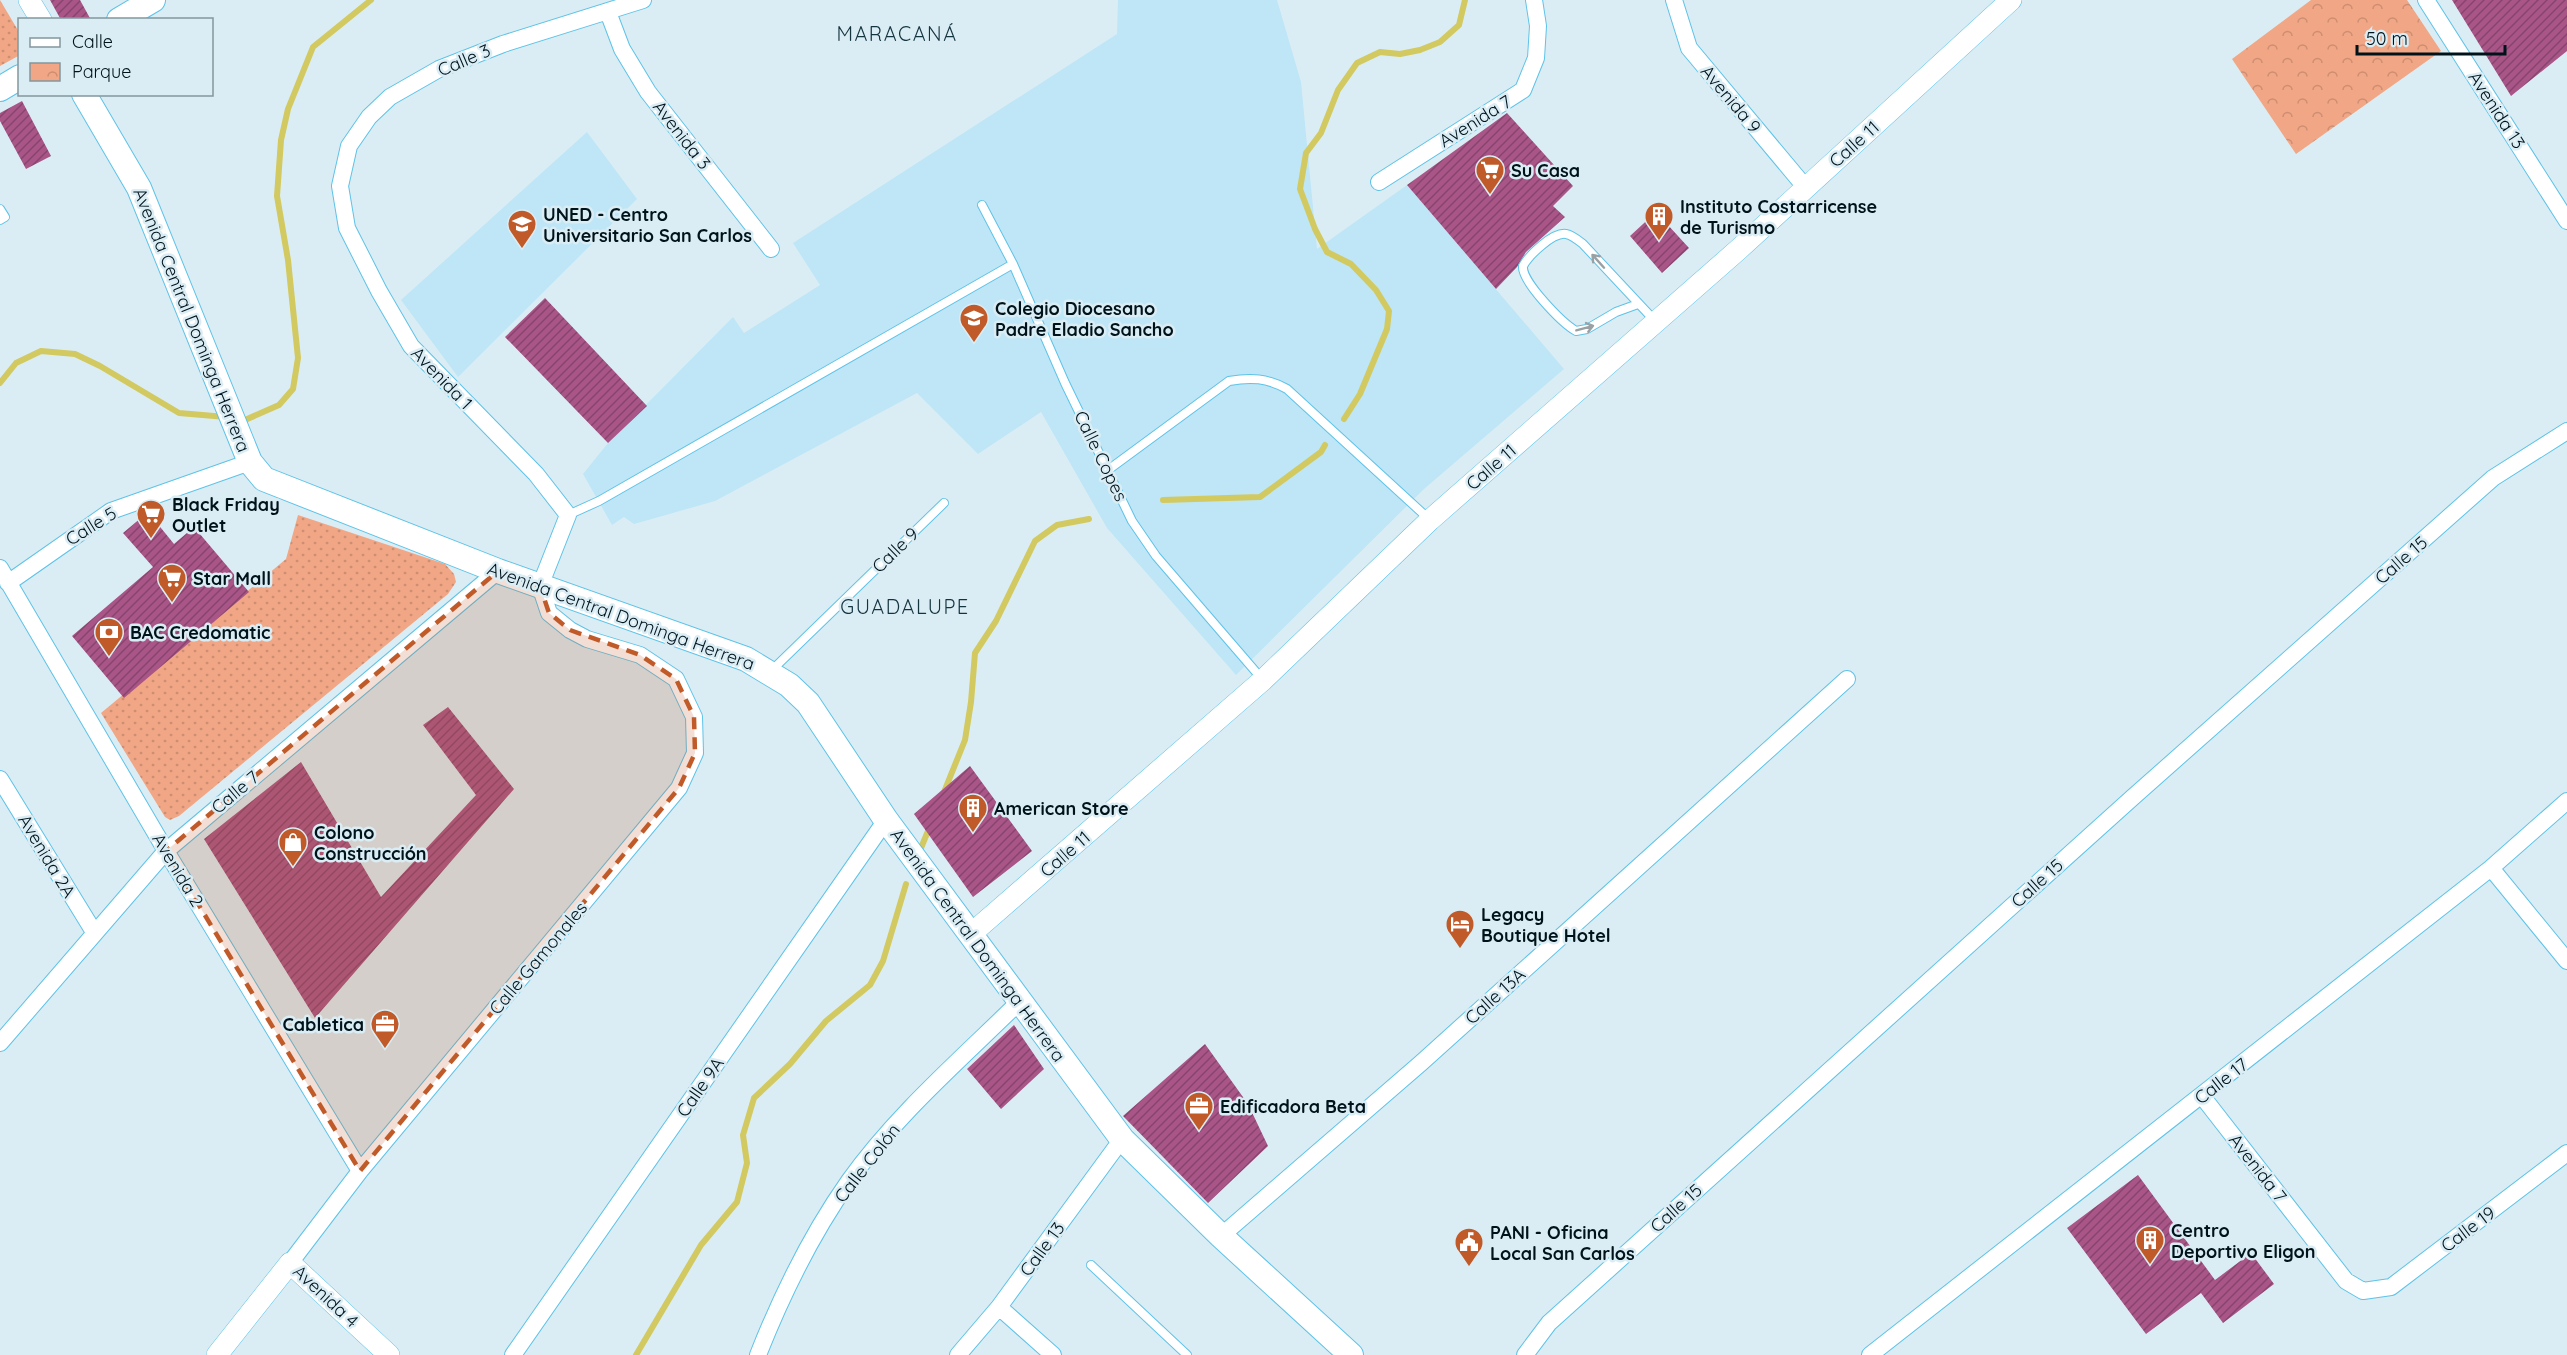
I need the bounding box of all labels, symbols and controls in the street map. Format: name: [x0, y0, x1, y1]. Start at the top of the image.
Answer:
legend: [18, 18, 213, 96]
scale bar: [2357, 18, 2506, 56]
district label: MARACANÁ: [836, 21, 958, 46]
text: 50 m: [2366, 27, 2408, 50]
text: Calle: [72, 30, 113, 53]
street label: Calle 3: [434, 39, 494, 81]
text: Parque: [72, 60, 131, 83]
street label: Avenida 9: [1696, 60, 1766, 138]
street label: Avenida 13: [2463, 67, 2531, 153]
street label: Avenida 7: [1435, 90, 1515, 152]
street label: Avenida 3: [648, 96, 716, 174]
street label: Calle 11: [1824, 116, 1884, 172]
supermarket icon: Su Casa: [1474, 154, 1506, 196]
place label: Su Casa: [1511, 159, 1580, 182]
street label: Avenida Central Dominga Herrera: [128, 185, 256, 455]
place label: Instituto Costarricense de Turismo: [1680, 195, 1877, 239]
building icon: Instituto Costarricense de Turismo: [1643, 200, 1675, 242]
place label: UNED - Centro Universitario San Carlos: [543, 203, 752, 247]
school or university icon: UNED - Centro Universitario San Carlos: [506, 208, 538, 250]
one-way arrow: [1591, 254, 1605, 269]
place label: Colegio Diocesano Padre Eladio Sancho: [995, 297, 1174, 341]
school or university icon: Colegio Diocesano Padre Eladio Sancho: [958, 302, 990, 344]
one-way arrow: [1575, 322, 1594, 333]
street label: Avenida 1: [407, 342, 477, 414]
street label: Calle Copes: [1069, 407, 1133, 505]
street label: Calle 11: [1461, 439, 1521, 495]
place label: Black Friday Outlet: [172, 493, 280, 537]
supermarket icon: Black Friday Outlet: [135, 498, 167, 540]
street label: Calle 5: [61, 502, 121, 550]
street label: Calle 9: [867, 522, 923, 578]
street label: Calle 15: [2370, 531, 2432, 589]
street label: Avenida Central Dominga Herrera: [484, 557, 758, 675]
supermarket icon: Star Mall: [156, 562, 188, 604]
place label: Star Mall: [193, 567, 271, 590]
district label: GUADALUPE: [840, 594, 970, 619]
bank icon: BAC Credomatic: [93, 616, 125, 658]
place label: BAC Credomatic: [130, 621, 270, 644]
street label: Calle 7: [207, 765, 263, 819]
building icon: American Store: [957, 792, 989, 834]
place label: American Store: [994, 797, 1129, 820]
street label: Avenida 2A: [13, 810, 81, 902]
place label: Colono Construcción: [314, 821, 427, 865]
street label: Avenida Central Dominga Herrera: [886, 824, 1070, 1066]
shop icon: Colono Construcción: [277, 826, 309, 868]
street label: Calle 11: [1035, 826, 1095, 882]
street label: Avenida 2: [147, 829, 209, 911]
street label: Calle 15: [2006, 854, 2068, 912]
street label: Calle Gamonales: [484, 897, 592, 1019]
place label: Legacy Boutique Hotel: [1481, 903, 1611, 947]
hotel icon: Legacy Boutique Hotel: [1444, 908, 1476, 950]
street label: Calle 13A: [1460, 963, 1530, 1029]
office icon: Cabletica: [369, 1008, 401, 1050]
place label: Cabletica: [283, 1013, 364, 1036]
street label: Calle 9A: [671, 1052, 729, 1121]
street label: Calle 17: [2190, 1053, 2252, 1109]
office icon: Edificadora Beta: [1183, 1090, 1215, 1132]
place label: Edificadora Beta: [1220, 1095, 1366, 1118]
street label: Calle Colón: [829, 1119, 905, 1207]
street label: Avenida 7: [2224, 1129, 2292, 1207]
street label: Calle 15: [1645, 1179, 1707, 1237]
street label: Calle 19: [2436, 1201, 2500, 1257]
street label: Calle 13: [1014, 1217, 1070, 1281]
place label: Centro Deportivo Eligon: [2171, 1219, 2315, 1263]
place label: PANI - Oficina Local San Carlos: [1490, 1221, 1635, 1265]
building icon: Centro Deportivo Eligon: [2134, 1224, 2166, 1266]
public building icon: PANI - Oficina Local San Carlos: [1453, 1226, 1485, 1268]
street label: Avenida 4: [288, 1260, 364, 1332]

